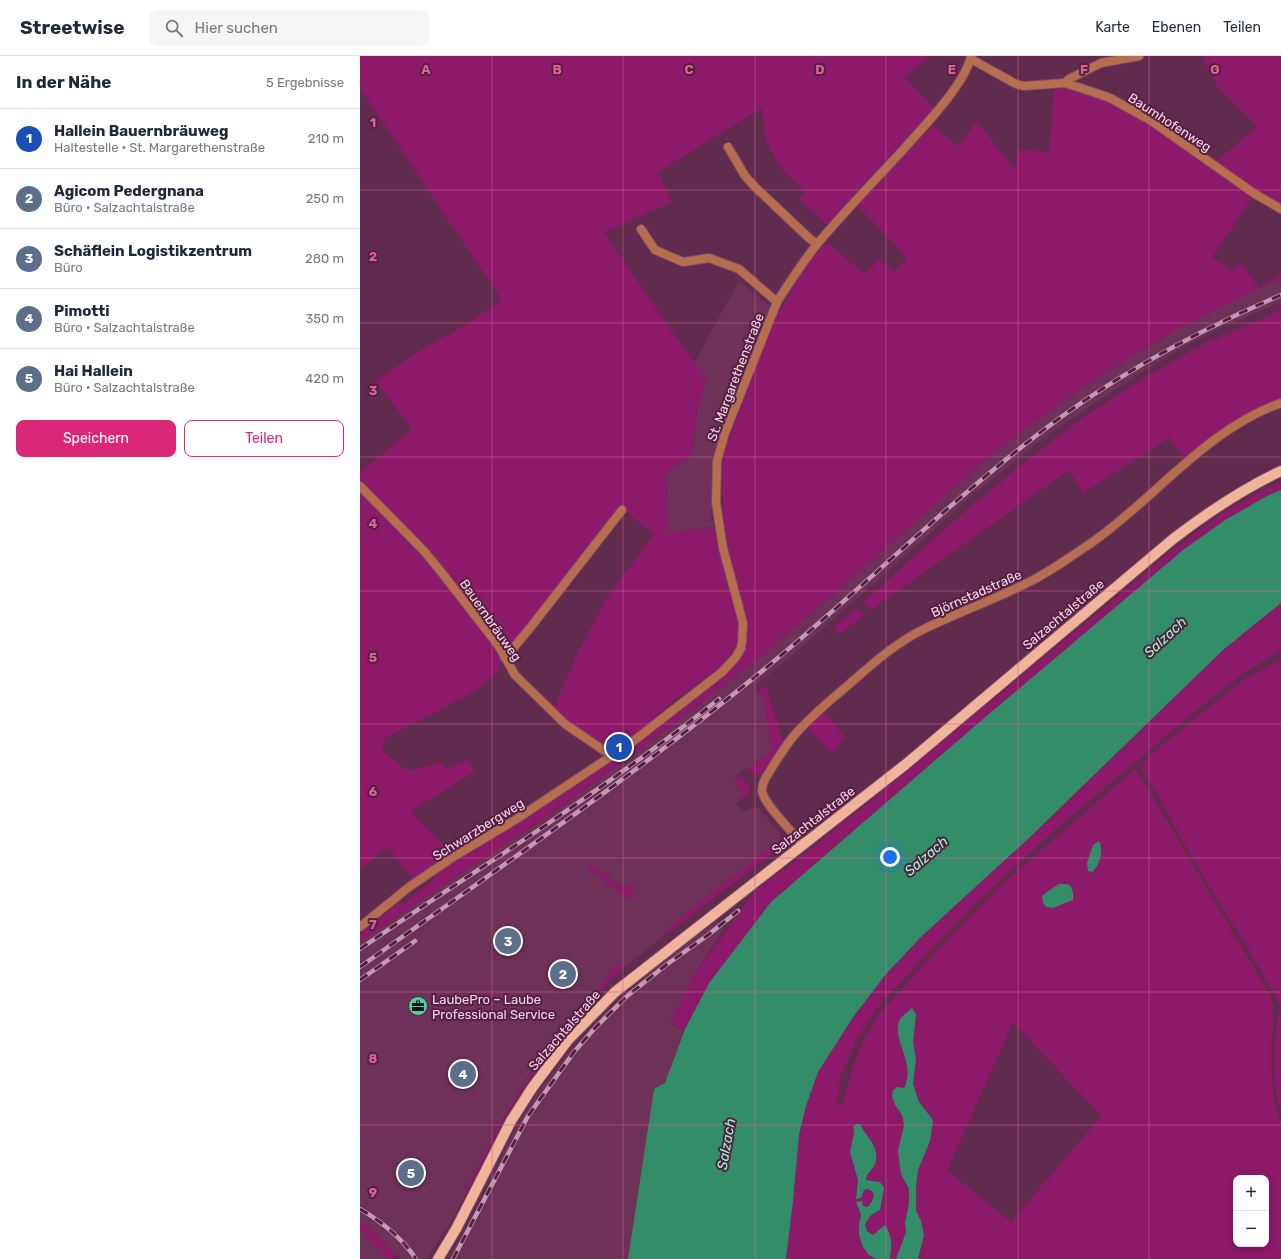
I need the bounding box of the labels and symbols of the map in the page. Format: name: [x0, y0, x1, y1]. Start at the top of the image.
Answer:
text: A: [421, 62, 431, 77]
text: B: [552, 62, 562, 77]
text: C: [684, 62, 694, 77]
text: D: [815, 62, 825, 77]
text: E: [948, 62, 956, 77]
text: F: [1080, 62, 1088, 77]
text: G: [1210, 62, 1220, 77]
street label: Baumhofenweg: [1125, 90, 1214, 156]
text: 1: [370, 115, 376, 130]
text: 2: [369, 249, 377, 264]
street label: St. Margarethenstraße: [704, 311, 768, 444]
text: 3: [369, 383, 378, 398]
text: 4: [369, 516, 378, 531]
street label: Björnstadstraße: [929, 567, 1024, 620]
street label: Bauernbräuweg: [456, 576, 524, 665]
street label: Salzachtalstraße: [1020, 576, 1107, 653]
water label: Salzach: [1141, 613, 1190, 661]
text: 5: [369, 650, 377, 665]
pin: 1: [606, 732, 632, 762]
street label: Salzachtalstraße: [769, 783, 858, 857]
text: 6: [369, 784, 378, 799]
street label: Schwarzbergweg: [430, 795, 527, 864]
water label: Salzach: [901, 833, 951, 880]
your location: [880, 847, 900, 867]
text: 7: [369, 917, 377, 932]
pin: 3: [495, 926, 521, 956]
pin: 2: [550, 959, 576, 989]
street label: Salzachtalstraße: [525, 987, 603, 1073]
place label: LaubePro – Laube Professional Service: [432, 992, 555, 1022]
office icon: LaubePro – Laube Professional Service: [407, 995, 429, 1017]
text: 8: [369, 1051, 378, 1066]
pin: 4: [450, 1059, 476, 1089]
water label: Salzach: [714, 1117, 739, 1171]
pin: 5: [398, 1158, 424, 1188]
text: 9: [369, 1185, 377, 1200]

